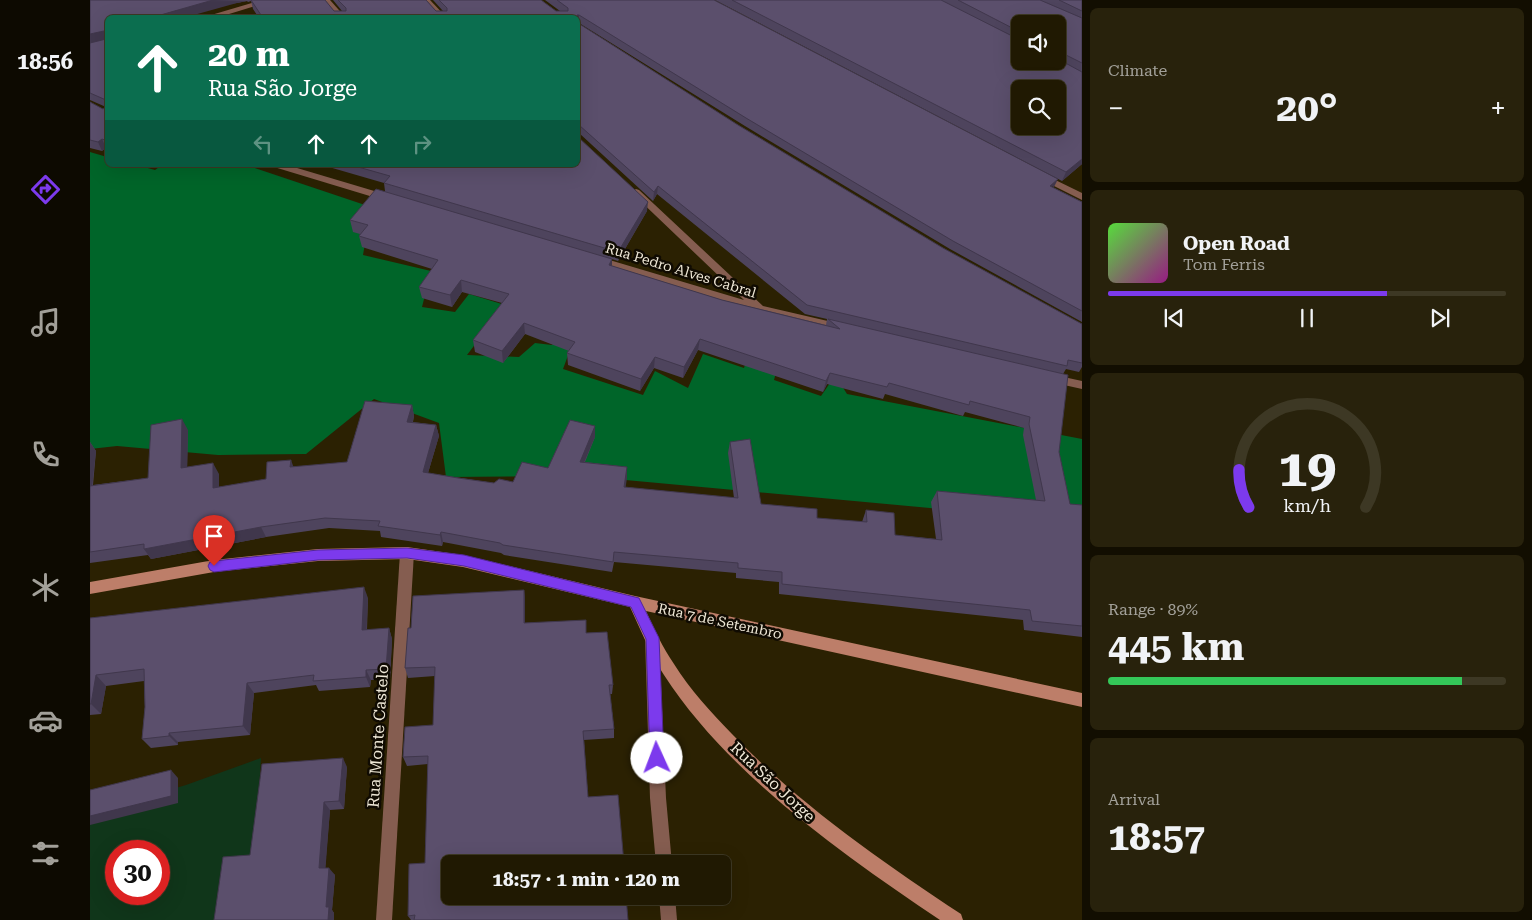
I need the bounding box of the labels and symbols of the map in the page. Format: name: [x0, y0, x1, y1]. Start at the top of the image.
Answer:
street label: Rua Pedro Alves Cabral: [604, 239, 759, 301]
pin: [193, 515, 235, 566]
street label: Rua 7 de Setembro: [657, 600, 783, 642]
street label: Rua Monte Castelo: [363, 663, 393, 809]
position arrow: [630, 731, 682, 783]
street label: Rua São Jorge: [727, 738, 819, 826]
speed limit sign: 30: [105, 840, 170, 905]

